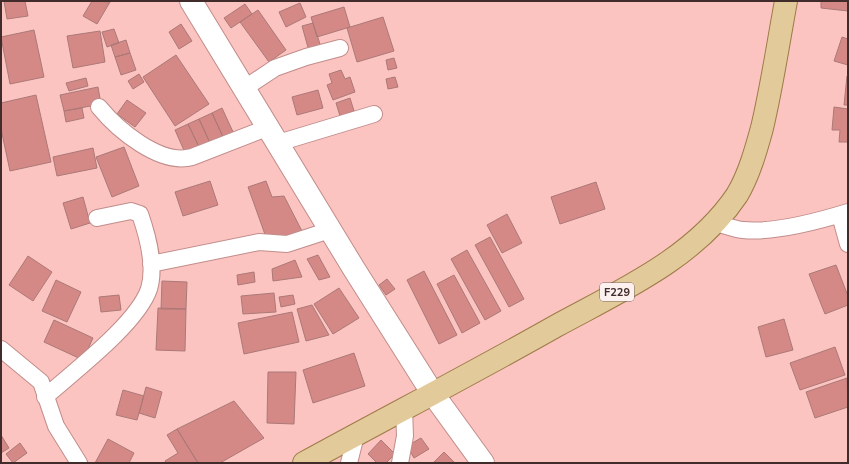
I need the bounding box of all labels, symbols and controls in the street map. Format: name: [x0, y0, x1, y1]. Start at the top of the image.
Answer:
road number: F229: [600, 283, 634, 301]

